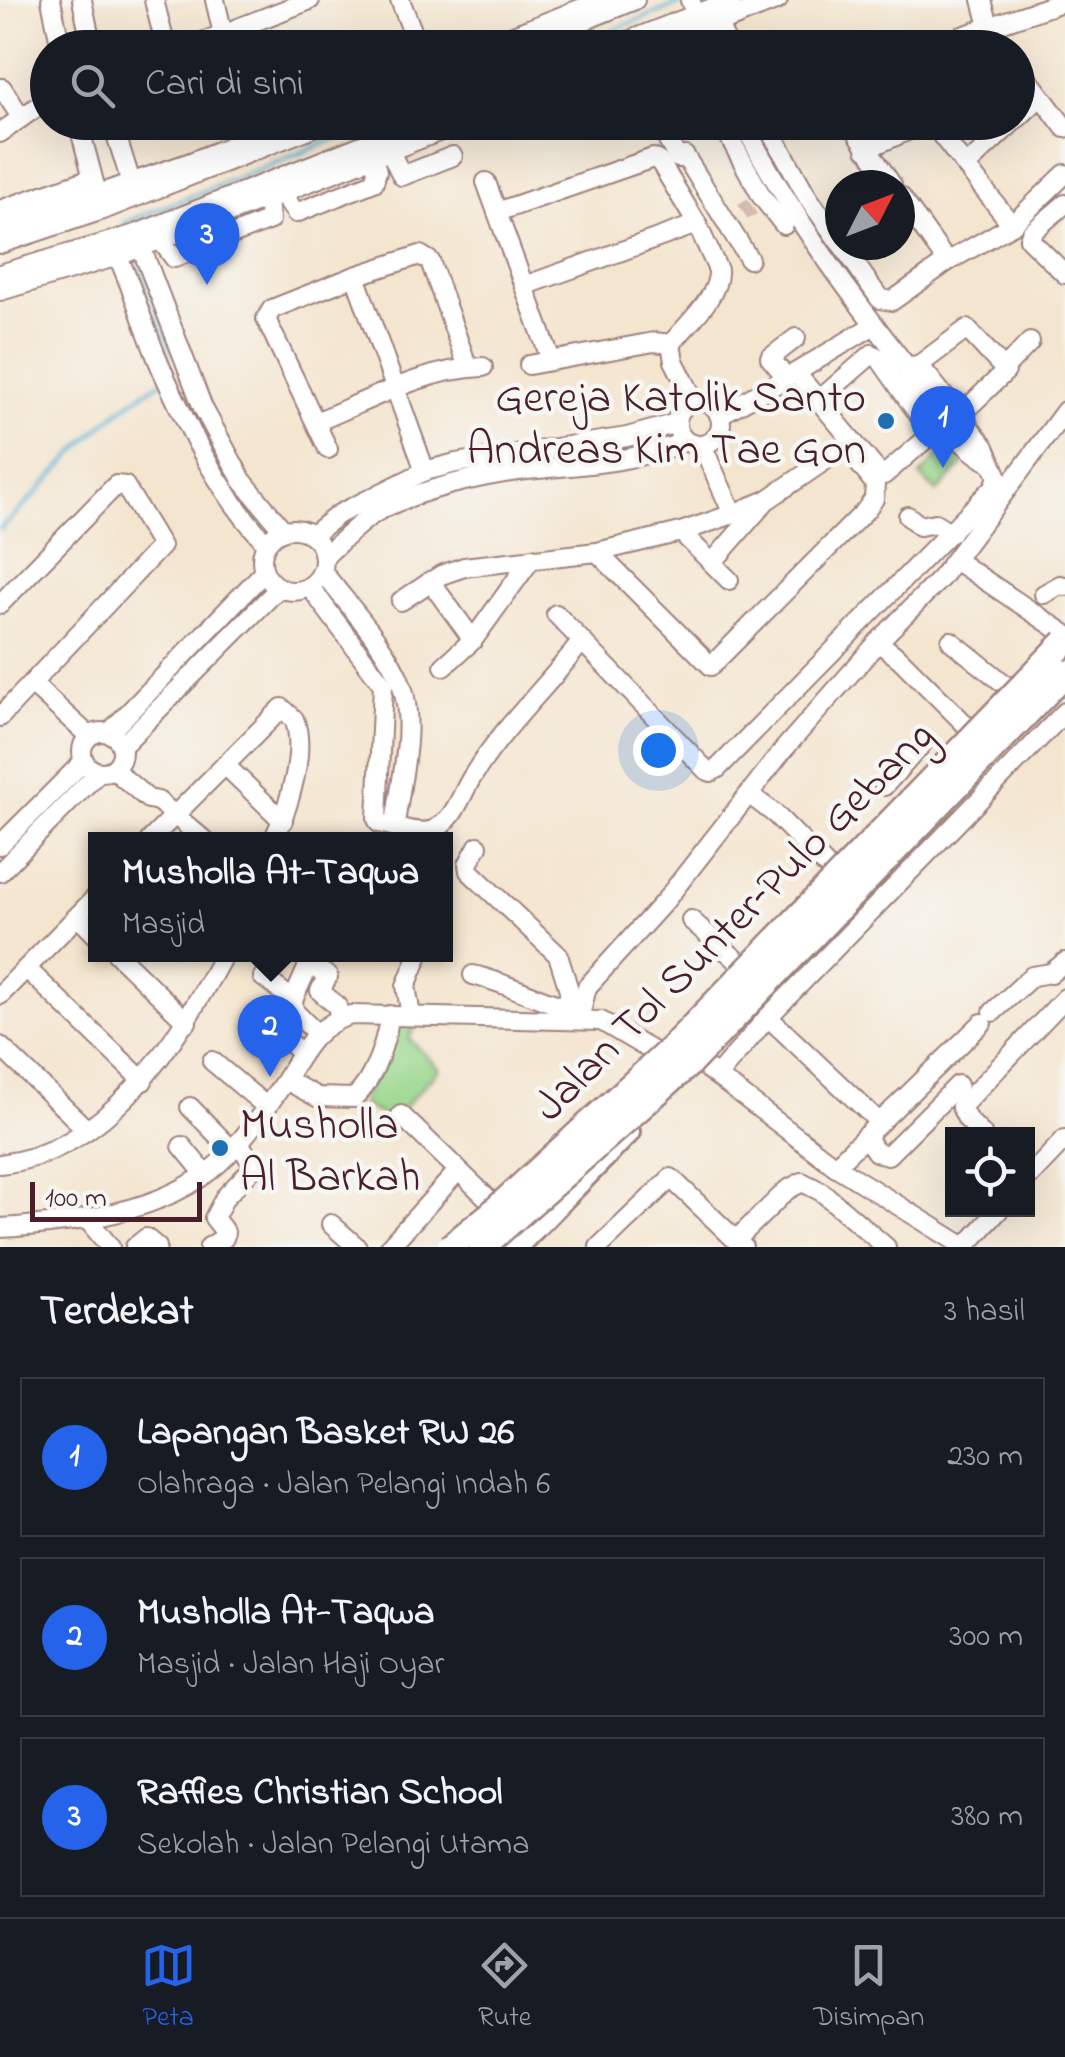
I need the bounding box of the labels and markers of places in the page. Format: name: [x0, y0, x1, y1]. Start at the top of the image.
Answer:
pin: 3: [174, 202, 240, 285]
place label: Gereja Katolik Santo Andreas Kim Tae Gon: [467, 367, 866, 485]
pin: 1: [910, 386, 976, 468]
marker: Gereja Katolik Santo Andreas Kim Tae Gon: [875, 410, 897, 432]
pin: 2: [238, 994, 302, 1077]
place label: Musholla Al Barkah: [240, 1094, 420, 1212]
marker: Musholla Al Barkah: [209, 1137, 231, 1159]

